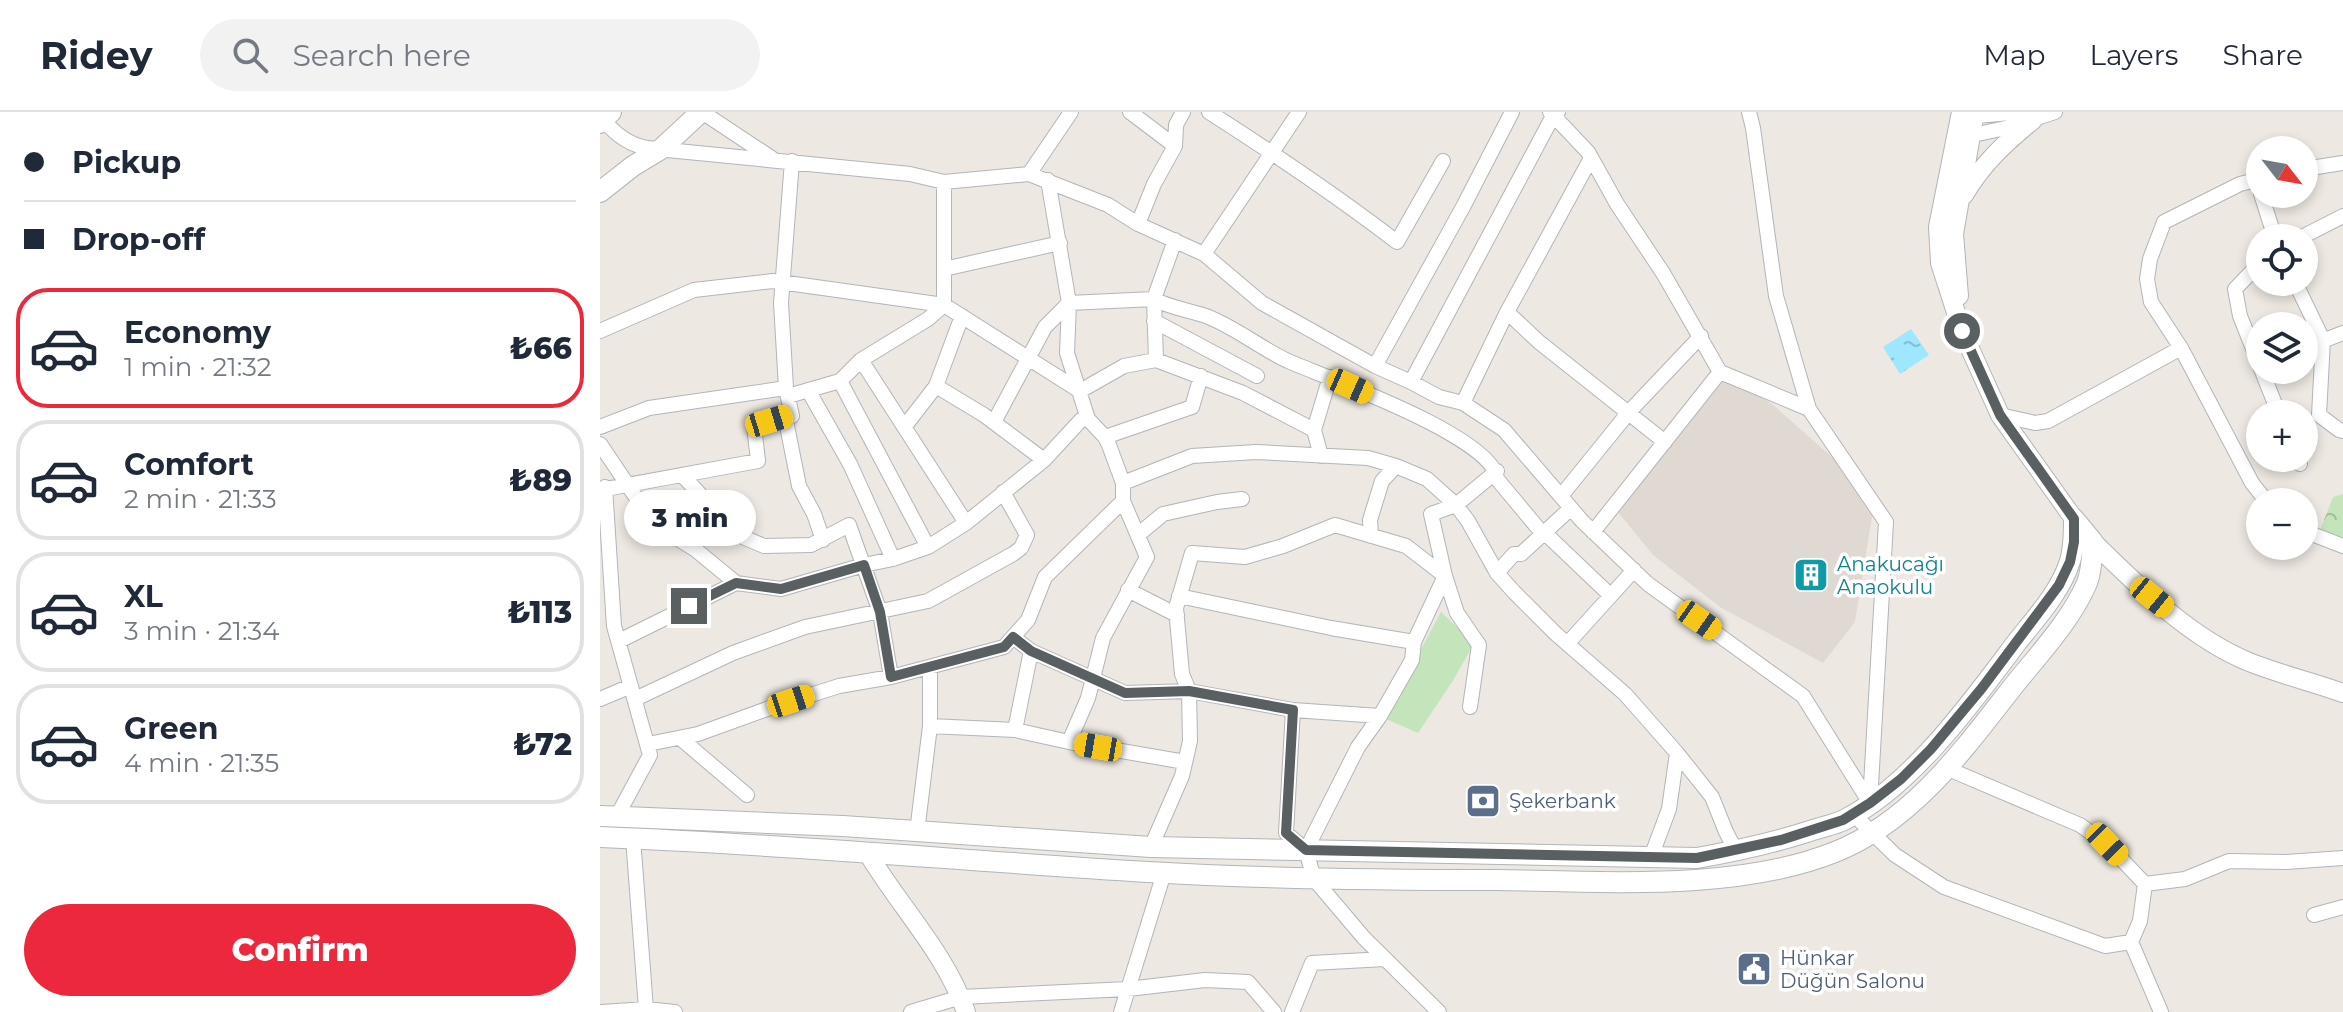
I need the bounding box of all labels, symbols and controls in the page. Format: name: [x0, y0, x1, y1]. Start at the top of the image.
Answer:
search box: [200, 19, 760, 91]
text: Ridey: [40, 32, 152, 79]
icon: search: [228, 33, 272, 77]
text: Search here: [292, 37, 471, 74]
text: Map: [1983, 38, 2046, 72]
text: Layers: [2090, 38, 2179, 72]
text: Share: [2223, 38, 2303, 72]
north arrow: [2246, 136, 2318, 208]
map controls: [2246, 136, 2318, 560]
text: Pickup: [72, 144, 181, 181]
text: Drop-off: [72, 221, 205, 258]
button: locate: [2246, 224, 2318, 296]
icon: car: [28, 312, 100, 384]
button: layers: [2246, 312, 2318, 384]
route start: [1944, 313, 1980, 349]
text: Economy: [124, 314, 271, 351]
text: ₺66: [510, 330, 572, 367]
text: 1 min · 21:32: [124, 351, 272, 383]
car: [1323, 365, 1377, 407]
button: +: [2246, 400, 2318, 472]
car: [743, 403, 795, 439]
icon: car: [28, 444, 100, 516]
text: Comfort: [124, 446, 254, 483]
text: ₺89: [509, 462, 572, 499]
text: 2 min · 21:33: [124, 483, 277, 515]
button: −: [2246, 488, 2318, 560]
callout: 3 min: [623, 490, 755, 546]
text: 3 min: [652, 502, 728, 534]
place label: Anakucağı Anaokulu: [1837, 552, 1944, 599]
building icon: Anakucağı Anaokulu: [1792, 556, 1830, 594]
car: [2126, 573, 2178, 621]
icon: car: [28, 576, 100, 648]
text: XL: [124, 578, 163, 615]
route end: [671, 588, 707, 624]
text: ₺113: [508, 594, 572, 631]
car: [1672, 596, 1726, 644]
text: 3 min · 21:34: [124, 615, 279, 647]
car: [764, 682, 818, 720]
icon: car: [28, 708, 100, 780]
text: Green: [124, 710, 218, 747]
text: ₺72: [513, 726, 572, 763]
car: [1072, 731, 1124, 763]
text: 4 min · 21:35: [124, 747, 279, 779]
bank icon: Şekerbank: [1464, 782, 1502, 820]
place label: Şekerbank: [1509, 789, 1616, 813]
car: [2082, 818, 2132, 870]
button: Confirm: [24, 904, 576, 996]
place label: Hünkar Düğün Salonu: [1780, 946, 1925, 993]
public building icon: Hünkar Düğün Salonu: [1735, 950, 1773, 988]

